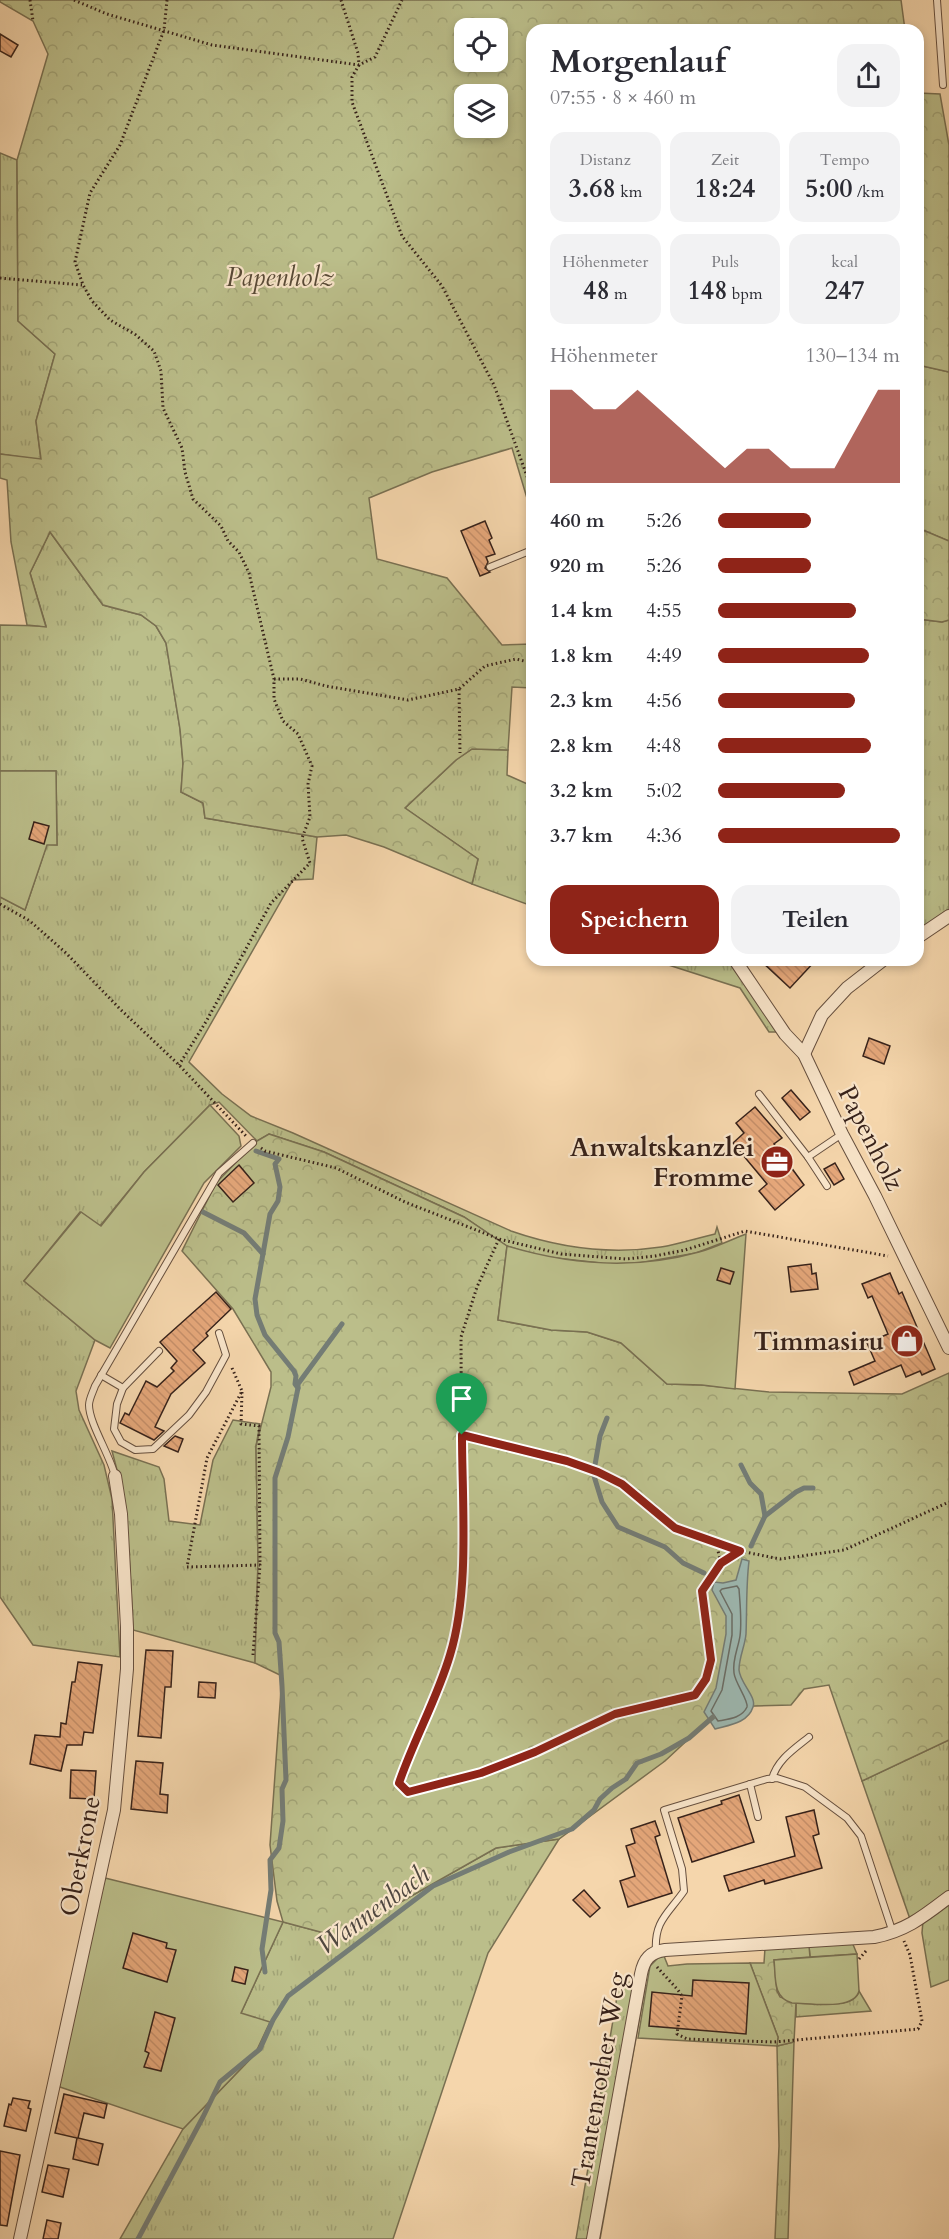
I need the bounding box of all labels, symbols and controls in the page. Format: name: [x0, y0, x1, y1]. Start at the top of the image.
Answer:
map controls: [454, 18, 508, 138]
button: locate: [454, 18, 508, 72]
text: Morgenlauf: [550, 39, 726, 84]
button: share: [837, 44, 900, 107]
button: layers: [454, 84, 508, 138]
text: 07:55 · 8 × 460 m: [550, 84, 696, 111]
text: Distanz: [580, 149, 631, 171]
text: Zeit: [711, 149, 739, 171]
text: Tempo: [820, 149, 870, 171]
text: 3.68: [568, 171, 616, 206]
text: 18:24: [695, 171, 755, 206]
text: 5:00: [805, 171, 853, 206]
text: km: [616, 181, 642, 203]
text: /km: [853, 181, 884, 203]
text: Höhenmeter: [562, 251, 648, 273]
text: Puls: [711, 251, 739, 273]
text: kcal: [831, 251, 858, 273]
park label: Papenholz: [226, 260, 335, 295]
text: 48: [583, 273, 610, 308]
text: 148: [688, 273, 728, 308]
text: 247: [825, 273, 865, 308]
text: m: [610, 283, 628, 305]
text: bpm: [728, 283, 762, 305]
text: Höhenmeter: [550, 342, 658, 369]
text: 130–134 m: [805, 342, 900, 369]
text: 460 m: [550, 507, 605, 534]
text: 5:26: [646, 507, 682, 534]
text: 920 m: [550, 552, 605, 579]
text: 5:26: [646, 552, 682, 579]
text: 1.4 km: [550, 597, 613, 624]
text: 4:55: [646, 597, 682, 624]
text: 1.8 km: [550, 642, 613, 669]
text: 4:49: [646, 642, 682, 669]
text: 2.3 km: [550, 687, 613, 714]
text: 4:56: [646, 687, 682, 714]
text: 2.8 km: [550, 732, 613, 759]
text: 4:48: [646, 732, 682, 759]
text: 3.2 km: [550, 777, 613, 804]
text: 5:02: [646, 777, 682, 804]
text: 3.7 km: [550, 822, 613, 849]
text: 4:36: [646, 822, 682, 849]
button: Speichern: [550, 885, 719, 954]
button: Teilen: [731, 885, 900, 954]
street label: Papenholz: [830, 1079, 913, 1197]
place label: Anwaltskanzlei Fromme: [570, 1130, 754, 1195]
office icon: Anwaltskanzlei Fromme: [759, 1144, 795, 1180]
shop icon: Timmasiru: [889, 1323, 925, 1359]
place label: Timmasiru: [753, 1324, 884, 1359]
pin: [436, 1373, 487, 1435]
icon: arrive: [445, 1382, 478, 1415]
street label: Oberkrone: [51, 1793, 109, 1919]
water label: Wannenbach: [309, 1856, 437, 1964]
street label: Trantenrother Weg: [563, 1969, 635, 2191]

